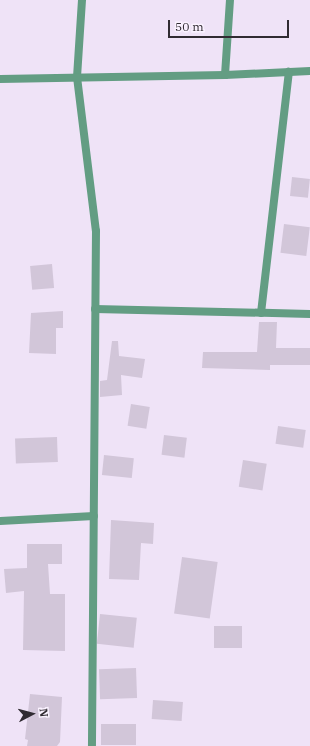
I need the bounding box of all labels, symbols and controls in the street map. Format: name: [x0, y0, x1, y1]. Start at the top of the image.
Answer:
scale bar: [170, 12, 291, 38]
text: 50 m: [175, 19, 204, 34]
north arrow: [12, 694, 52, 734]
text: N: [37, 708, 51, 718]

